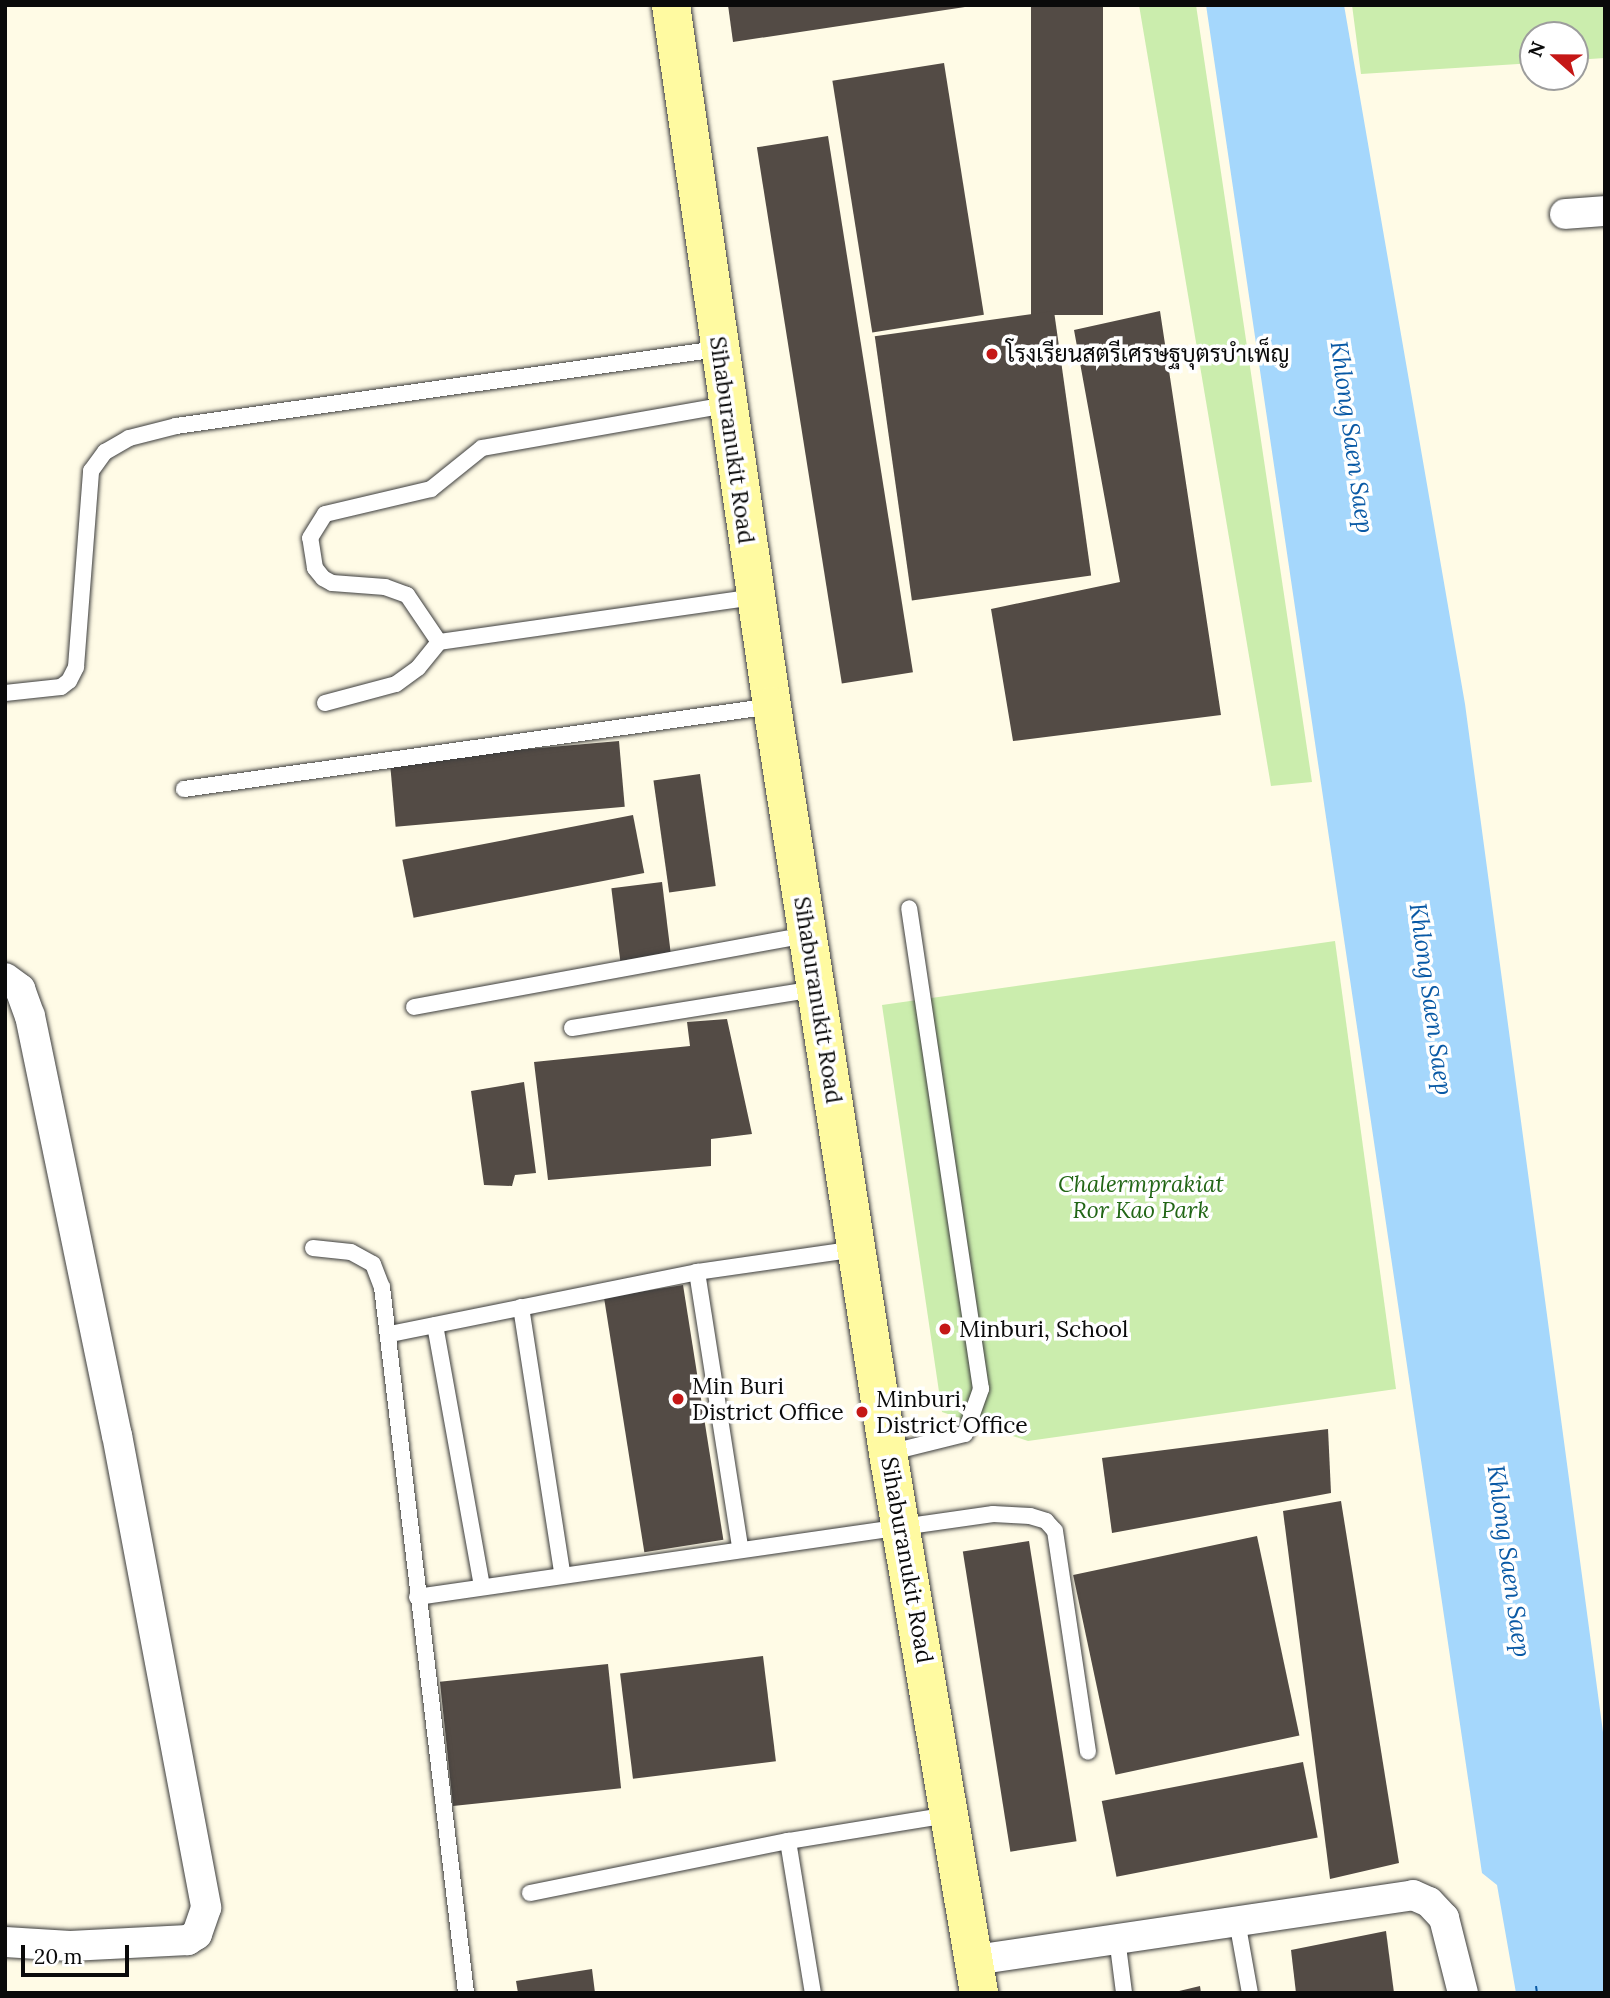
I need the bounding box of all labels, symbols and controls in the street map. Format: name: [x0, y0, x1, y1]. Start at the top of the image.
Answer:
north arrow: [1519, 21, 1589, 91]
text: N: [1522, 38, 1550, 60]
street label: Sihaburanukit Road: [704, 335, 760, 545]
water label: Khlong Saen Saep: [1324, 339, 1380, 535]
place label: โรงเรียนสตรีเศรษฐบุตรบำเพ็ญ: [1006, 340, 1290, 368]
marker: โรงเรียนสตรีเศรษฐบุตรบำเพ็ญ: [984, 346, 1000, 362]
street label: Sihaburanukit Road: [788, 895, 848, 1105]
water label: Khlong Saen Saep: [1403, 901, 1459, 1097]
park label: Chalermprakiat Ror Kao Park: [1058, 1170, 1224, 1224]
place label: Minburi, School: [959, 1315, 1128, 1343]
marker: Minburi, School: [937, 1321, 953, 1337]
place label: Min Buri District Office: [692, 1372, 844, 1426]
place label: Minburi, District Office: [876, 1385, 1028, 1439]
marker: Min Buri District Office: [670, 1391, 686, 1407]
marker: Minburi, District Office: [854, 1404, 870, 1420]
street label: Sihaburanukit Road: [875, 1455, 939, 1665]
water label: Khlong Saen Saep: [1481, 1463, 1537, 1659]
scale bar: [24, 1932, 133, 1976]
text: 20 m: [34, 1943, 83, 1970]

